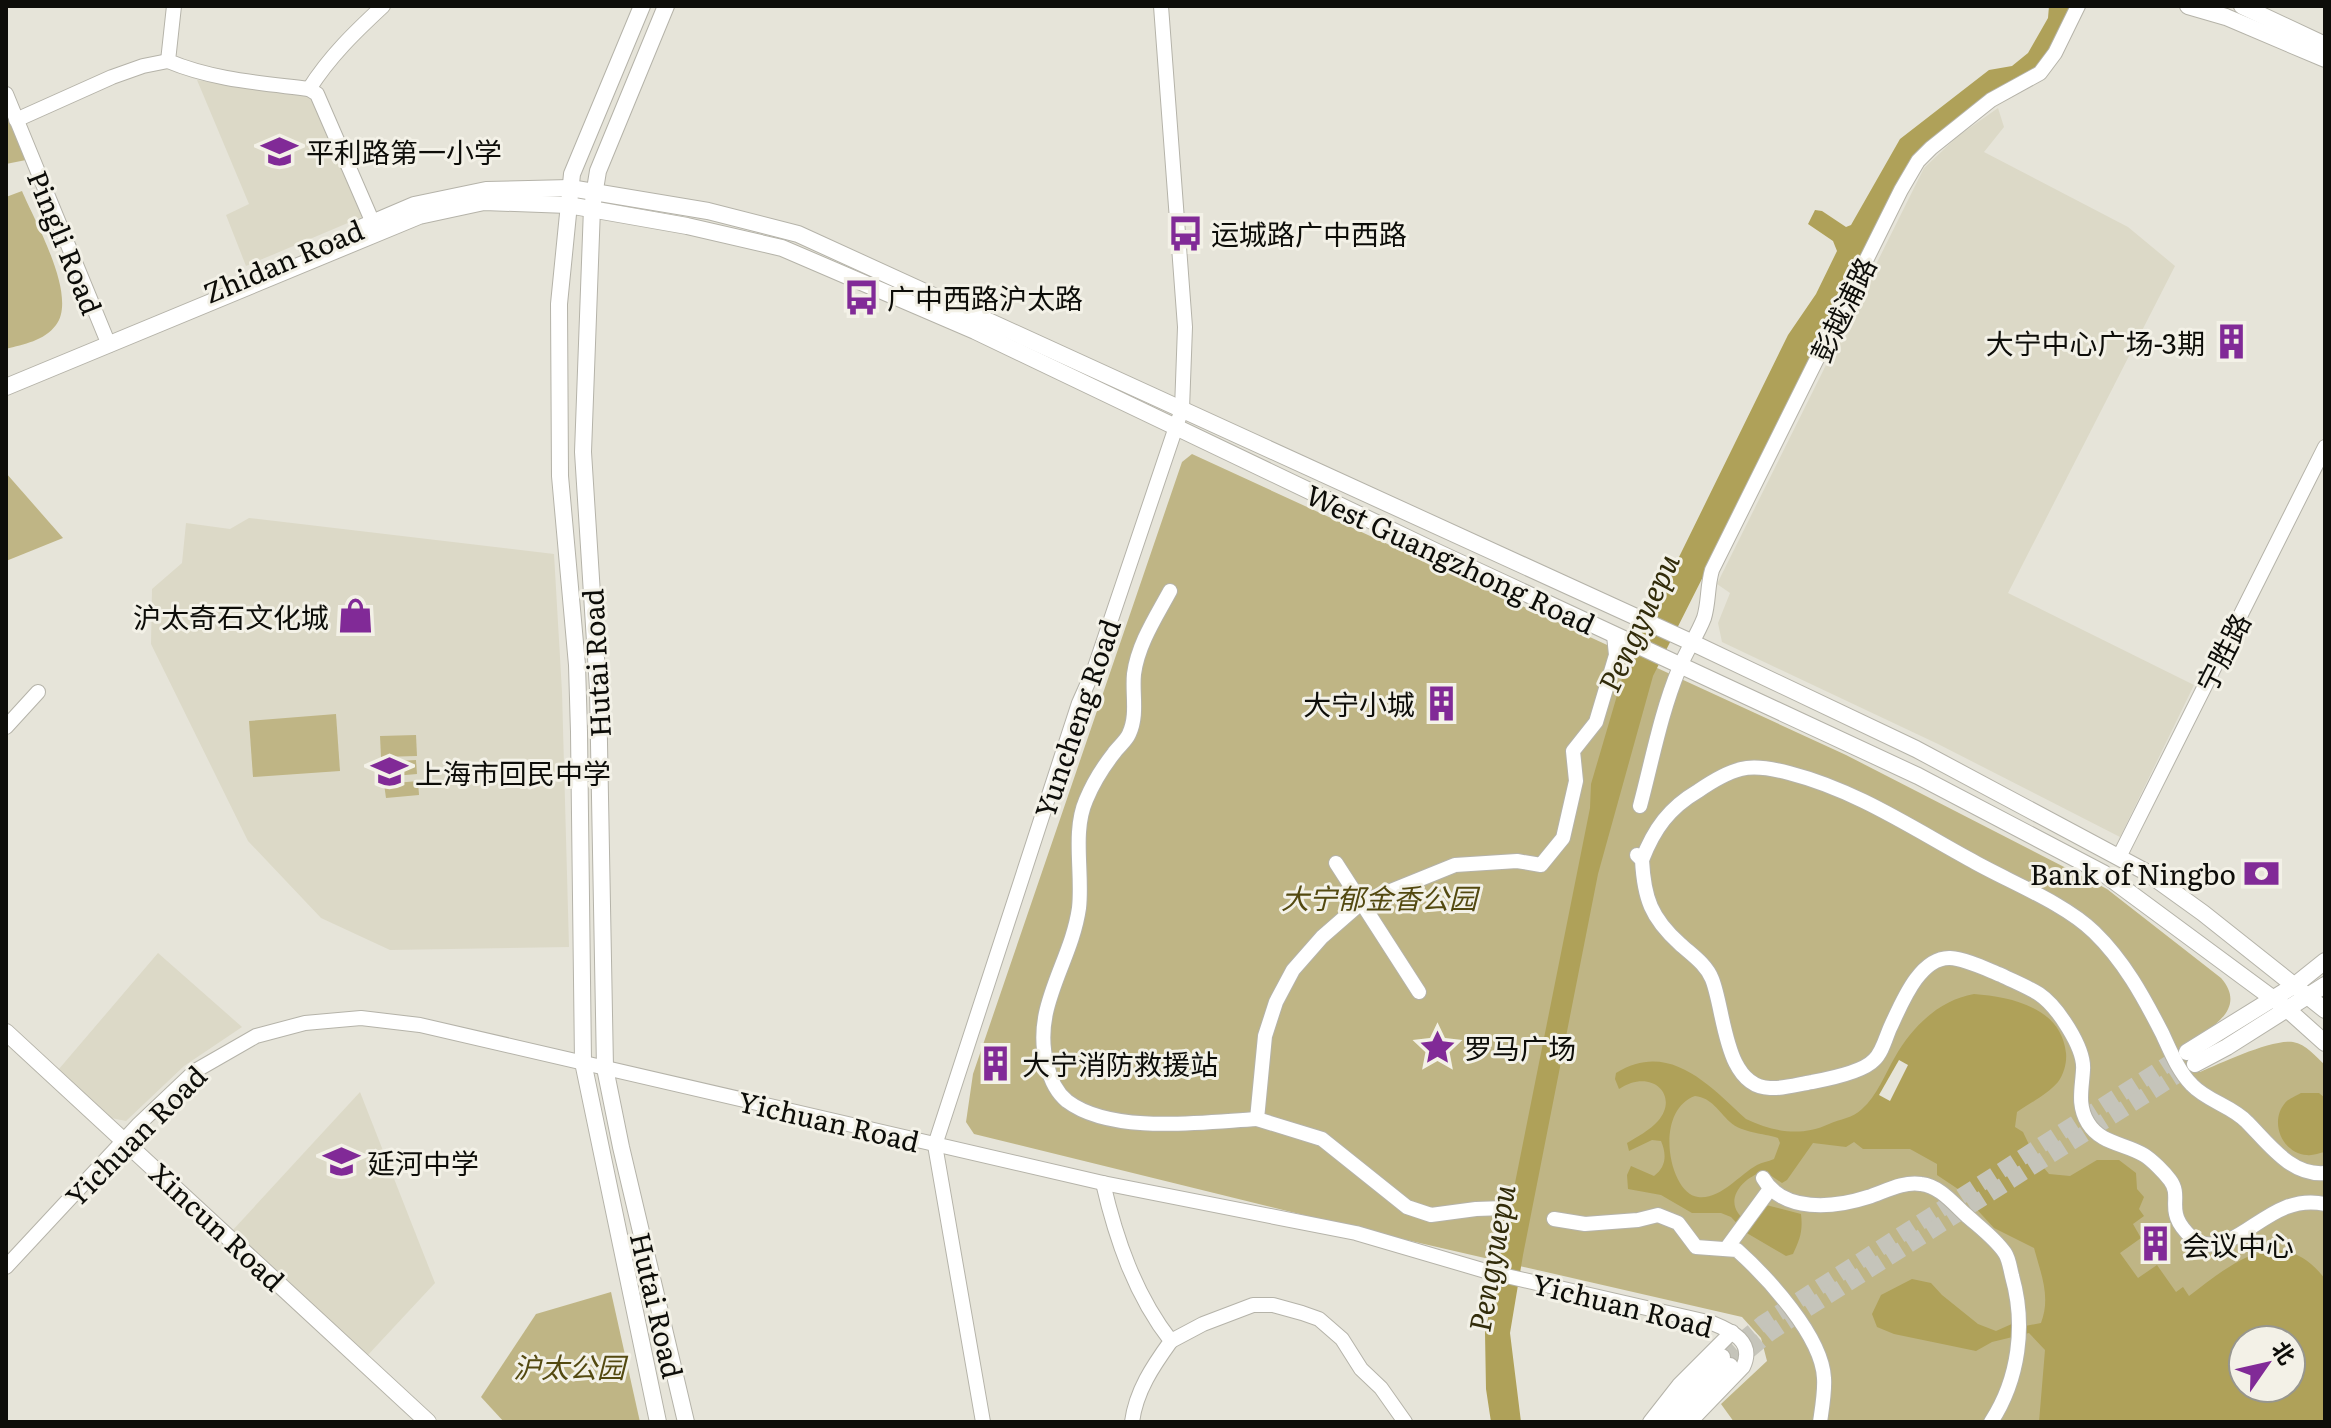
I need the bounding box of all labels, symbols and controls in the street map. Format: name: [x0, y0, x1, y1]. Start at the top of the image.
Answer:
place label: 平利路第一小学: [306, 130, 502, 172]
school or university icon: 平利路第一小学: [261, 132, 299, 170]
street label: Pingli Road: [18, 164, 114, 320]
street label: Zhidan Road: [196, 207, 370, 313]
place label: 运城路广中西路: [1211, 212, 1407, 254]
bus stop icon: 运城路广中西路: [1166, 214, 1204, 252]
street label: 彭越浦路: [1799, 249, 1885, 369]
place label: 广中西路沪太路: [887, 276, 1083, 318]
bus stop icon: 广中西路沪太路: [842, 278, 880, 316]
place label: 大宁中心广场-3期: [1986, 321, 2205, 363]
building icon: 大宁中心广场-3期: [2212, 323, 2250, 361]
street label: West Guangzhong Road: [1299, 472, 1603, 644]
water label: Pengyuepu: [1586, 545, 1688, 699]
street label: Hutai Road: [570, 588, 620, 738]
place label: 沪太奇石文化城: [133, 595, 329, 637]
shop icon: 沪太奇石文化城: [336, 597, 374, 635]
street label: 宁胜路: [2184, 605, 2260, 699]
street label: Yuncheng Road: [1022, 613, 1130, 823]
place label: 大宁小城: [1303, 682, 1415, 724]
building icon: 大宁小城: [1422, 684, 1460, 722]
place label: 上海市回民中学: [415, 751, 611, 793]
school or university icon: 上海市回民中学: [370, 753, 408, 791]
place label: Bank of Ningbo: [2030, 852, 2236, 894]
bank icon: Bank of Ningbo: [2243, 854, 2281, 892]
park label: 大宁郁金香公园: [1281, 876, 1481, 918]
place label: 罗马广场: [1464, 1026, 1576, 1068]
place icon: 罗马广场: [1419, 1028, 1457, 1066]
place label: 大宁消防救援站: [1022, 1042, 1218, 1084]
building icon: 大宁消防救援站: [977, 1044, 1015, 1082]
street label: Yichuan Road: [55, 1055, 215, 1215]
street label: Yichuan Road: [734, 1079, 924, 1161]
place label: 延河中学: [367, 1141, 479, 1183]
school or university icon: 延河中学: [322, 1143, 360, 1181]
street label: Xincun Road: [141, 1152, 295, 1300]
water label: Pengyuepu: [1455, 1181, 1525, 1335]
place label: 会议中心: [2182, 1223, 2294, 1265]
building icon: 会议中心: [2137, 1225, 2175, 1263]
street label: Hutai Road: [621, 1228, 695, 1382]
street label: Yichuan Road: [1528, 1261, 1718, 1347]
north arrow: [2227, 1324, 2307, 1404]
text: 北: [2265, 1334, 2305, 1370]
park label: 沪太公园: [513, 1345, 629, 1387]

